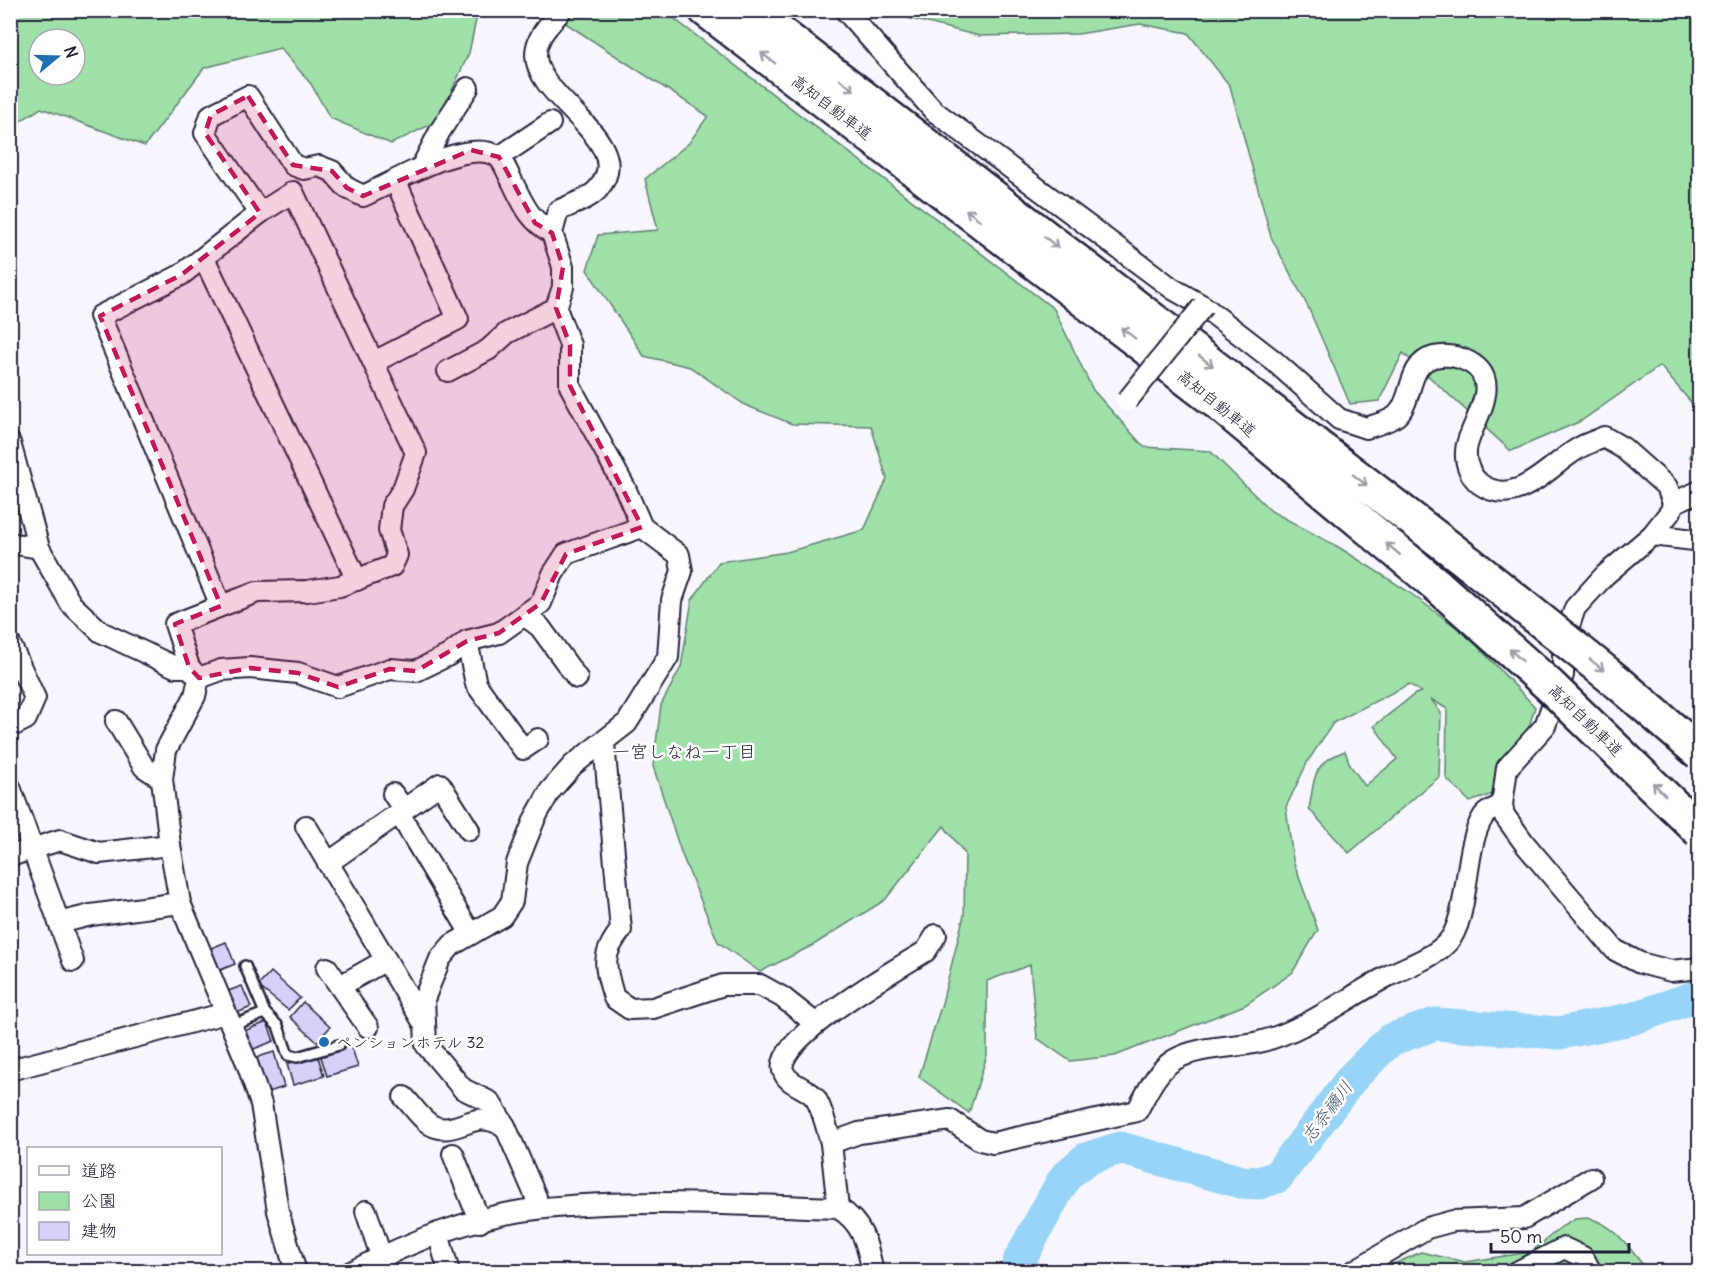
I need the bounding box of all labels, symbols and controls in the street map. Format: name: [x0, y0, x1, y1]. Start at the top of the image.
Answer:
north arrow: [27, 27, 87, 87]
text: N: [60, 44, 82, 61]
one-way arrow: [761, 52, 777, 64]
street label: 高知自動車道: [788, 70, 876, 144]
one-way arrow: [838, 78, 854, 91]
one-way arrow: [965, 209, 981, 222]
one-way arrow: [1043, 235, 1059, 248]
one-way arrow: [1120, 327, 1136, 340]
one-way arrow: [1197, 354, 1213, 367]
street label: 高知自動車道: [1173, 365, 1261, 441]
one-way arrow: [1352, 473, 1368, 486]
one-way arrow: [1386, 543, 1402, 556]
one-way arrow: [1509, 648, 1524, 662]
one-way arrow: [1588, 659, 1604, 672]
street label: 高知自動車道: [1545, 679, 1627, 761]
district label: 一宮しなね一丁目: [612, 740, 756, 763]
one-way arrow: [1651, 782, 1666, 796]
place label: ペンションホテル 32: [336, 1032, 485, 1052]
marker: ペンションホテル 32: [317, 1035, 331, 1049]
water label: 志奈禰川: [1296, 1076, 1357, 1147]
legend: [27, 1147, 222, 1255]
text: 道路: [81, 1159, 117, 1182]
text: 公園: [81, 1189, 117, 1212]
scale bar: [1491, 1216, 1629, 1254]
text: 建物: [81, 1219, 117, 1242]
text: 50 m: [1500, 1225, 1542, 1248]

